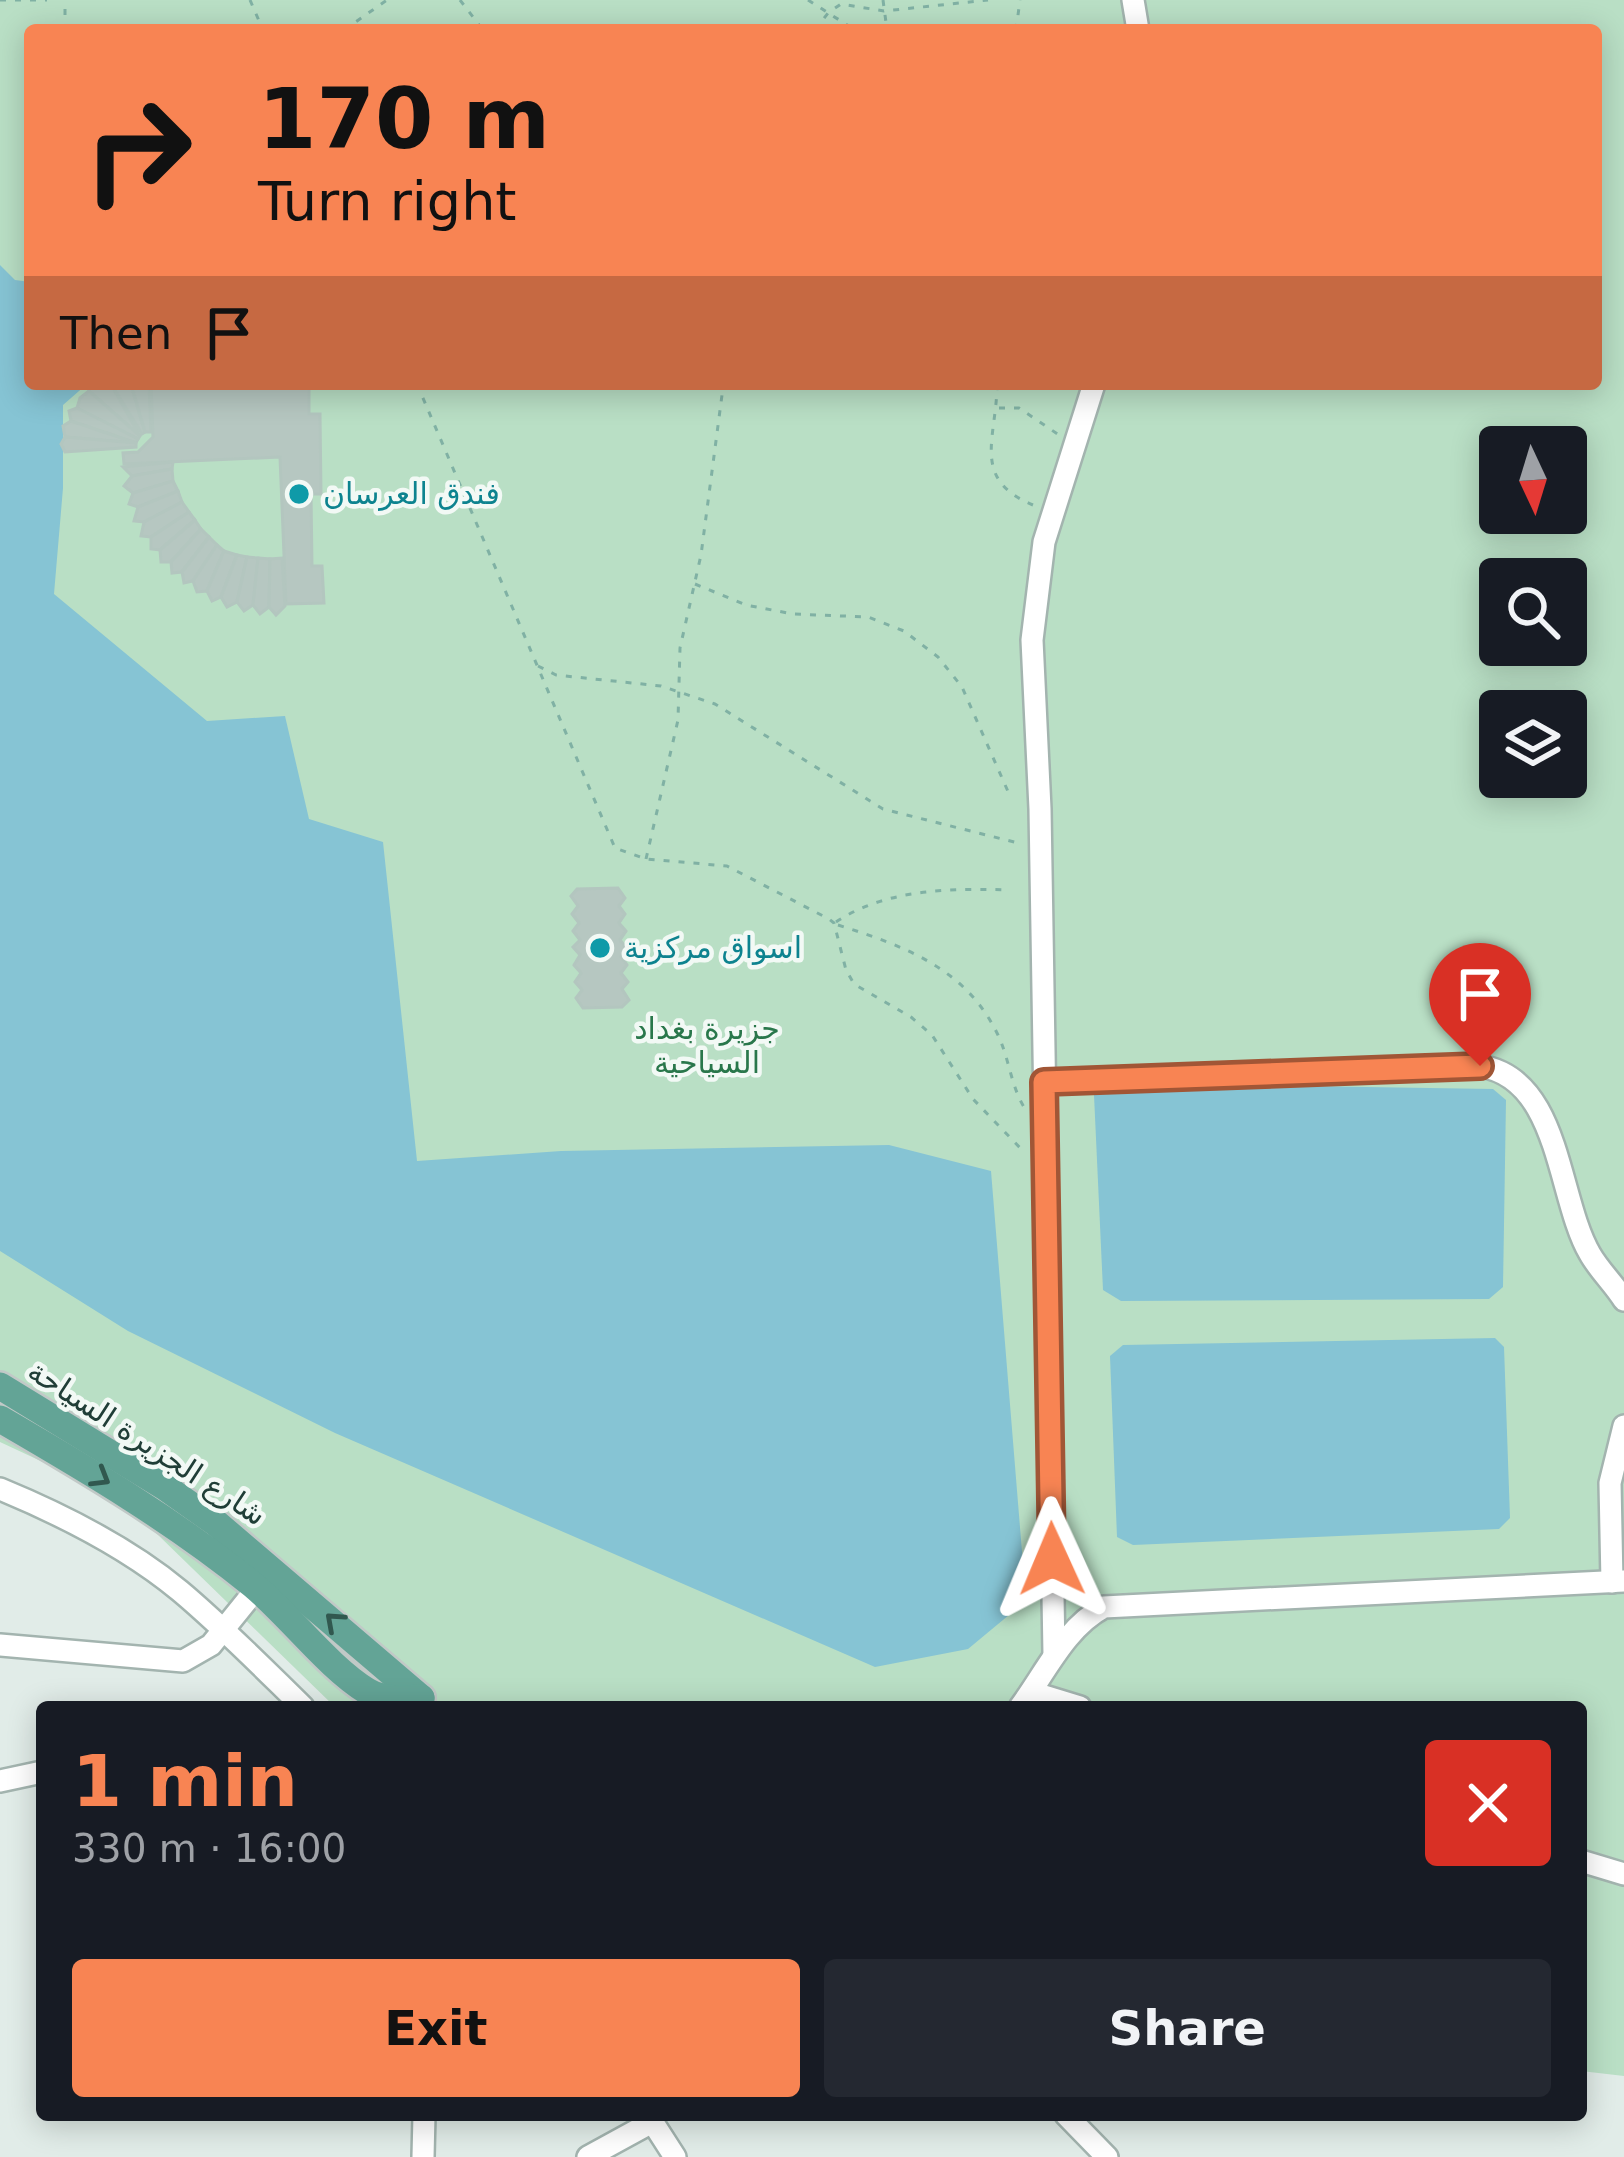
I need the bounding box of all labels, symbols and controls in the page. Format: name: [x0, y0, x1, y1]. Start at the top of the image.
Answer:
text: 170 m: [258, 70, 550, 168]
icon: right: [60, 72, 216, 228]
text: Turn right: [258, 170, 517, 233]
icon: arrive: [196, 300, 262, 366]
text: Then: [60, 307, 172, 360]
north arrow: [1479, 426, 1587, 534]
map controls: [1479, 426, 1587, 798]
place label: فندق العرسان: [323, 476, 500, 511]
marker: فندق العرسان: [286, 481, 312, 507]
button: search: [1479, 558, 1587, 666]
button: layers: [1479, 690, 1587, 798]
place label: اسواق مركزية: [624, 930, 802, 965]
marker: اسواق مركزية: [587, 935, 613, 961]
pin: [1429, 943, 1531, 1066]
icon: arrive: [1447, 961, 1513, 1027]
park label: جزيرة بغداد السياحية: [634, 1011, 780, 1080]
street label: شارع الجزيرة السياحة: [22, 1353, 273, 1533]
one-way arrow: [88, 1464, 110, 1486]
position arrow: [989, 1496, 1115, 1622]
one-way arrow: [326, 1614, 347, 1635]
text: 1 min: [72, 1739, 298, 1823]
button: close: [1425, 1740, 1551, 1866]
text: 330 m · 16:00: [72, 1826, 346, 1871]
button: Exit: [72, 1959, 800, 2097]
button: Share: [824, 1959, 1551, 2097]

